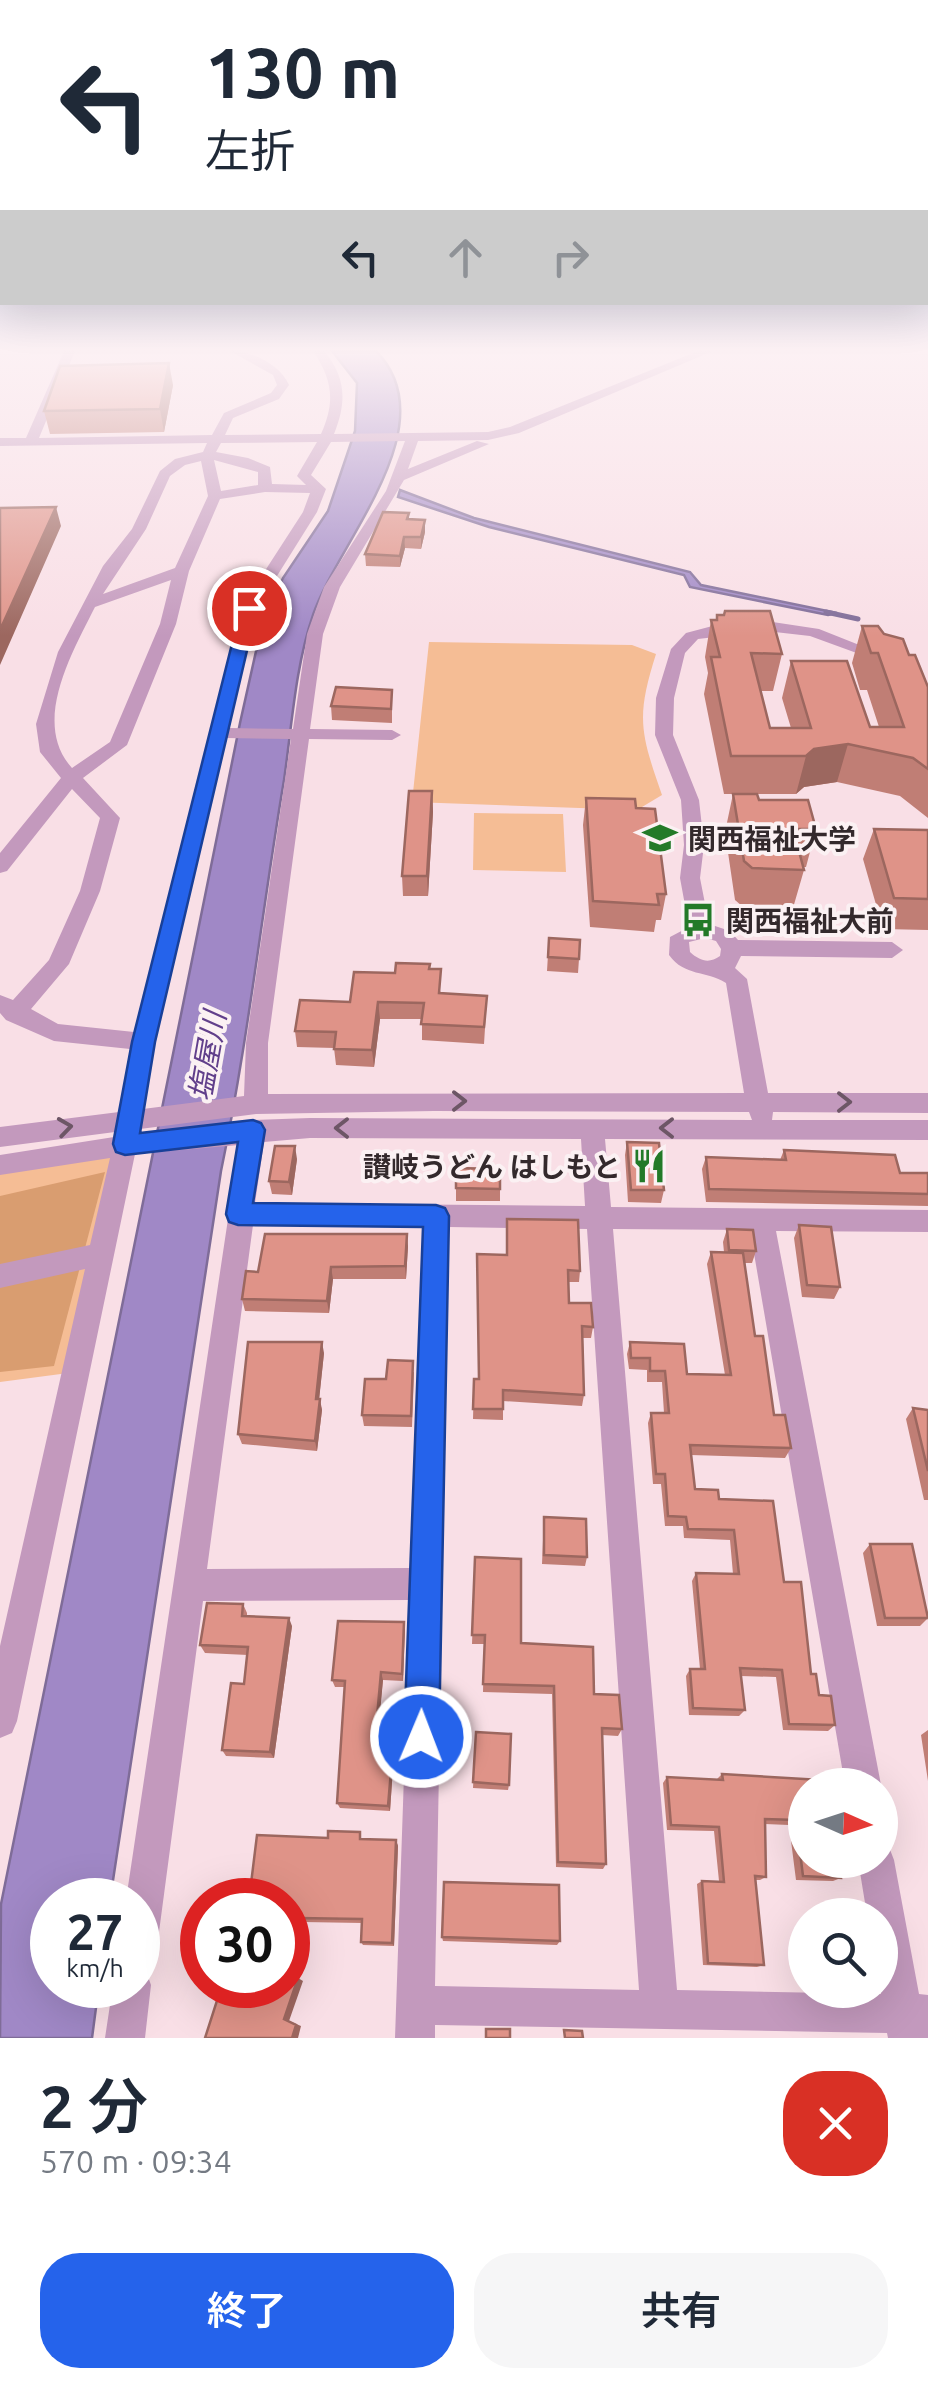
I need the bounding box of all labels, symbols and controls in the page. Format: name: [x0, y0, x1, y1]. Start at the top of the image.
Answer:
text: 130 m: [205, 33, 400, 111]
icon: left: [40, 40, 170, 170]
text: 左折: [205, 125, 295, 176]
icon: left: [333, 230, 388, 285]
icon: ahead: [438, 230, 493, 285]
icon: right: [543, 230, 598, 285]
pin: [207, 566, 292, 651]
icon: arrive: [222, 581, 277, 636]
school or university icon: 関西福祉大学: [641, 819, 679, 857]
place label: 関西福祉大学: [688, 823, 856, 854]
bus stop icon: 関西福祉大前: [679, 901, 717, 939]
place label: 関西福祉大前: [726, 905, 894, 936]
water label: 塩屋川: [182, 1006, 232, 1103]
one-way arrow: [452, 1090, 467, 1112]
one-way arrow: [836, 1091, 852, 1113]
one-way arrow: [57, 1117, 73, 1138]
one-way arrow: [333, 1117, 348, 1139]
one-way arrow: [658, 1117, 674, 1139]
restaurant icon: 讃岐うどん はしもと: [630, 1147, 668, 1185]
place label: 讃岐うどん はしもと: [363, 1151, 621, 1182]
position arrow: [369, 1685, 473, 1789]
north arrow: [788, 1768, 898, 1878]
map controls: [788, 1768, 898, 2008]
speed limit sign: 30: [180, 1878, 310, 2008]
button: search: [788, 1898, 898, 2008]
text: 27: [67, 1903, 123, 1959]
text: km/h: [66, 1954, 124, 1982]
button: close: [783, 2071, 888, 2176]
text: 2 分: [40, 2072, 148, 2139]
text: 570 m · 09:34: [40, 2143, 232, 2179]
button: 終了: [40, 2253, 454, 2368]
button: 共有: [474, 2253, 888, 2368]

